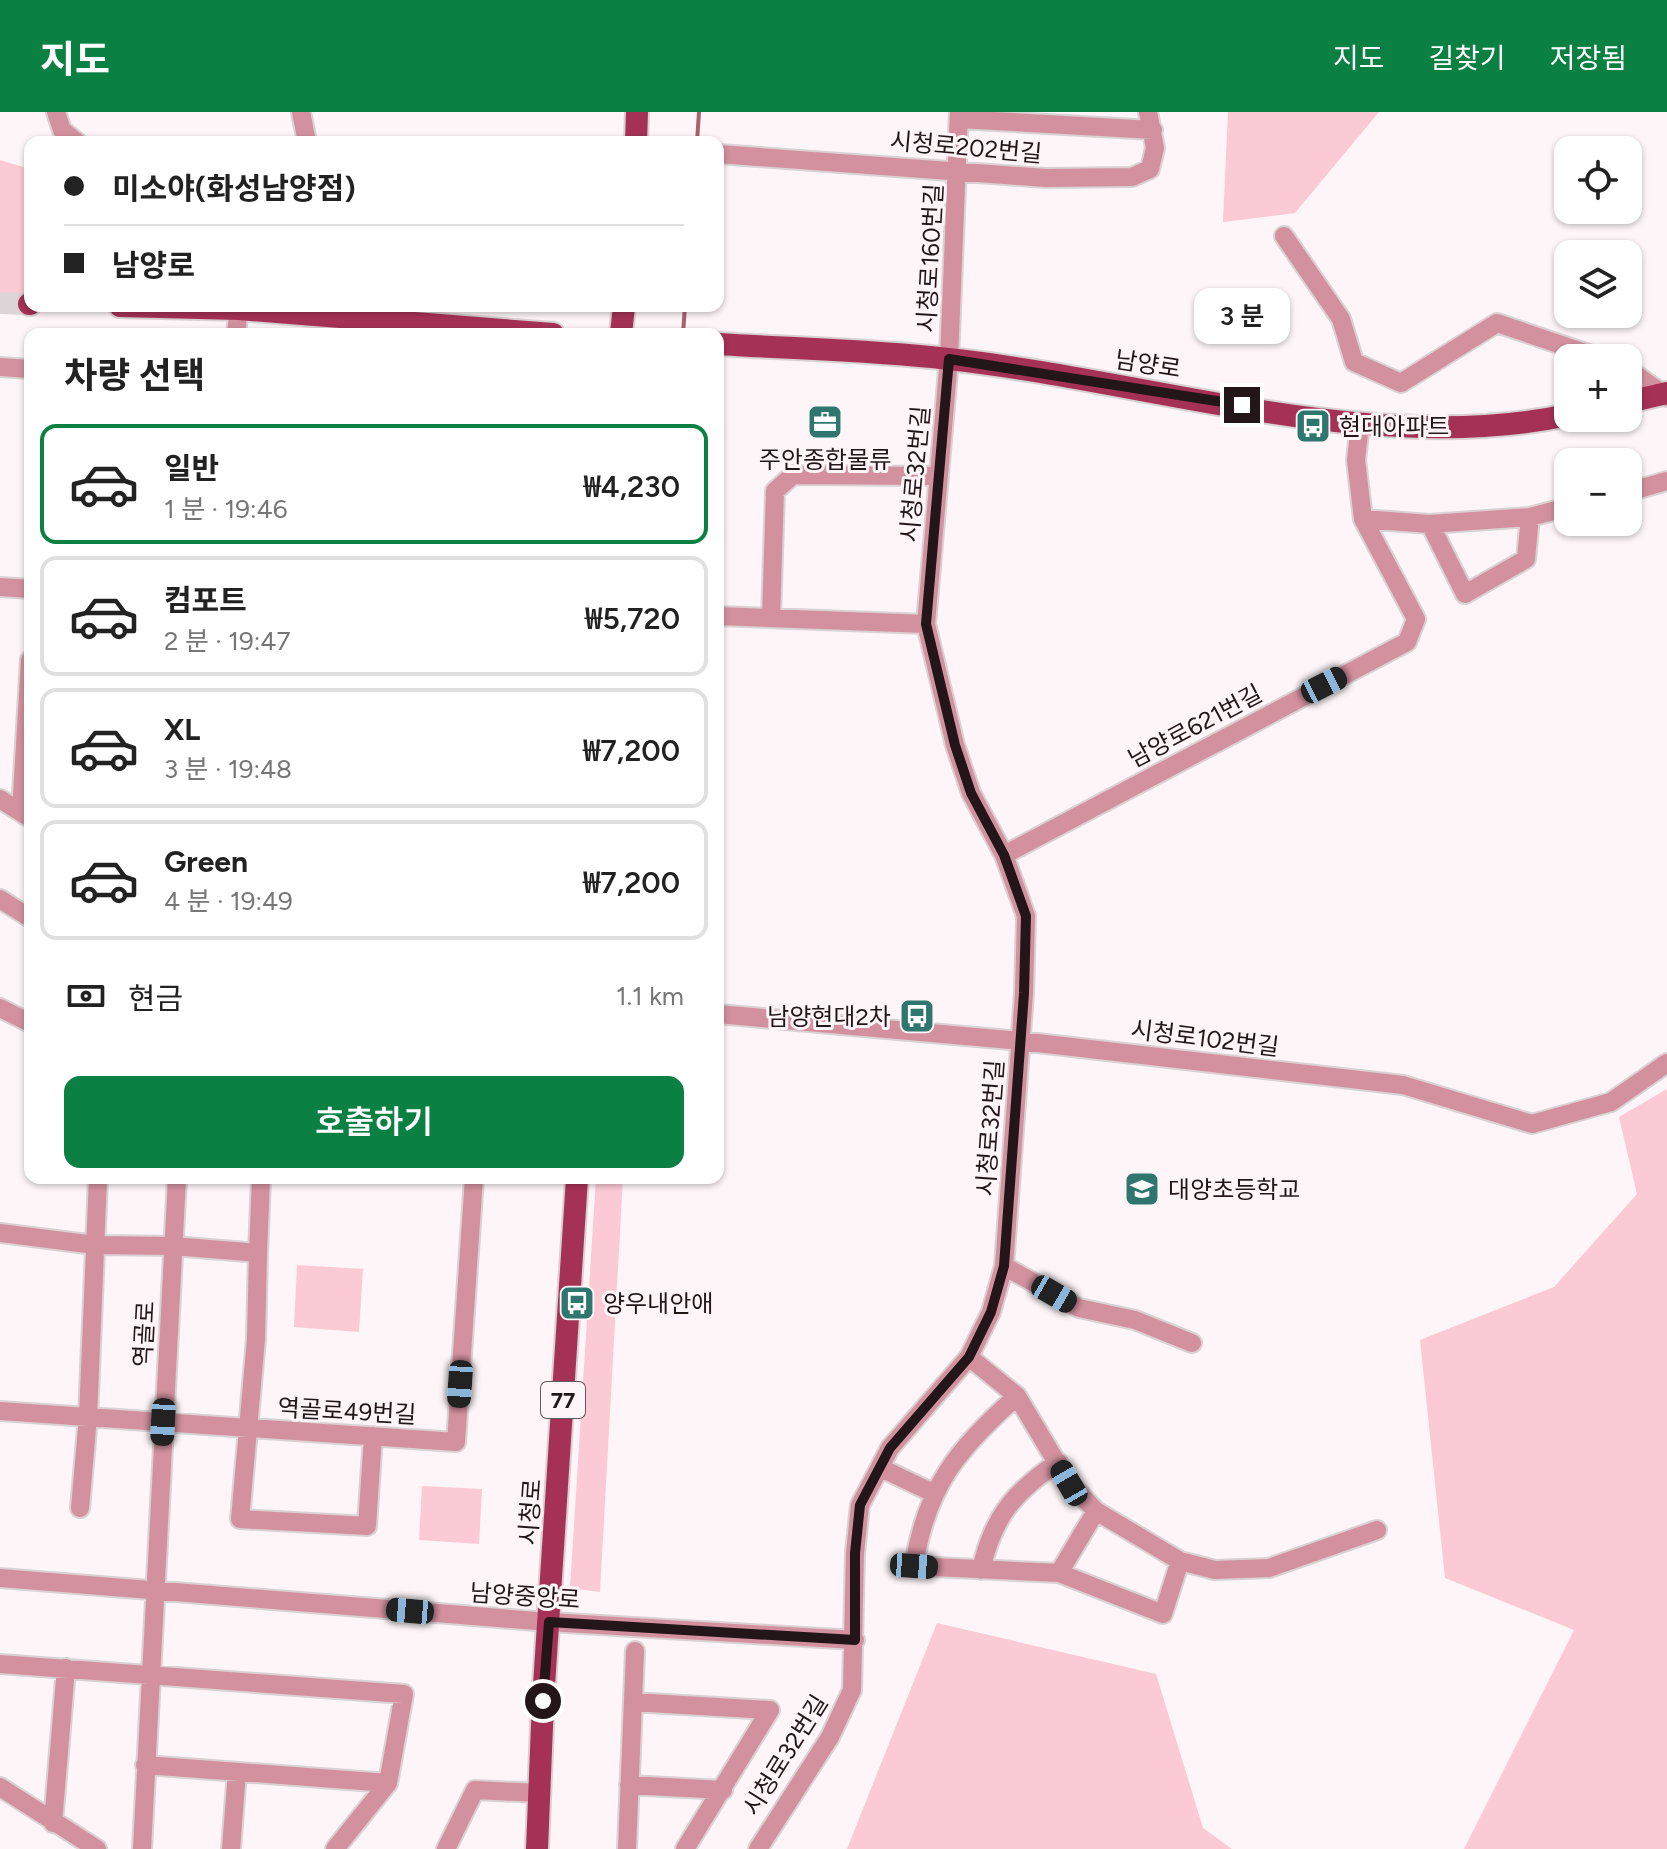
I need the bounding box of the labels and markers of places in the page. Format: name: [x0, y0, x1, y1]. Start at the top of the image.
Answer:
office icon: 주안종합물류: [806, 403, 844, 441]
bus stop icon: 현대아파트: [1294, 407, 1332, 445]
place label: 현대아파트: [1339, 412, 1449, 441]
place label: 주안종합물류: [759, 445, 891, 474]
bus stop icon: 남양현대2차: [898, 997, 936, 1035]
place label: 남양현대2차: [767, 1002, 891, 1031]
school or university icon: 대양초등학교: [1123, 1170, 1161, 1208]
place label: 대양초등학교: [1168, 1175, 1300, 1204]
bus stop icon: 양우내안애: [558, 1284, 596, 1322]
place label: 양우내안애: [603, 1289, 713, 1318]

